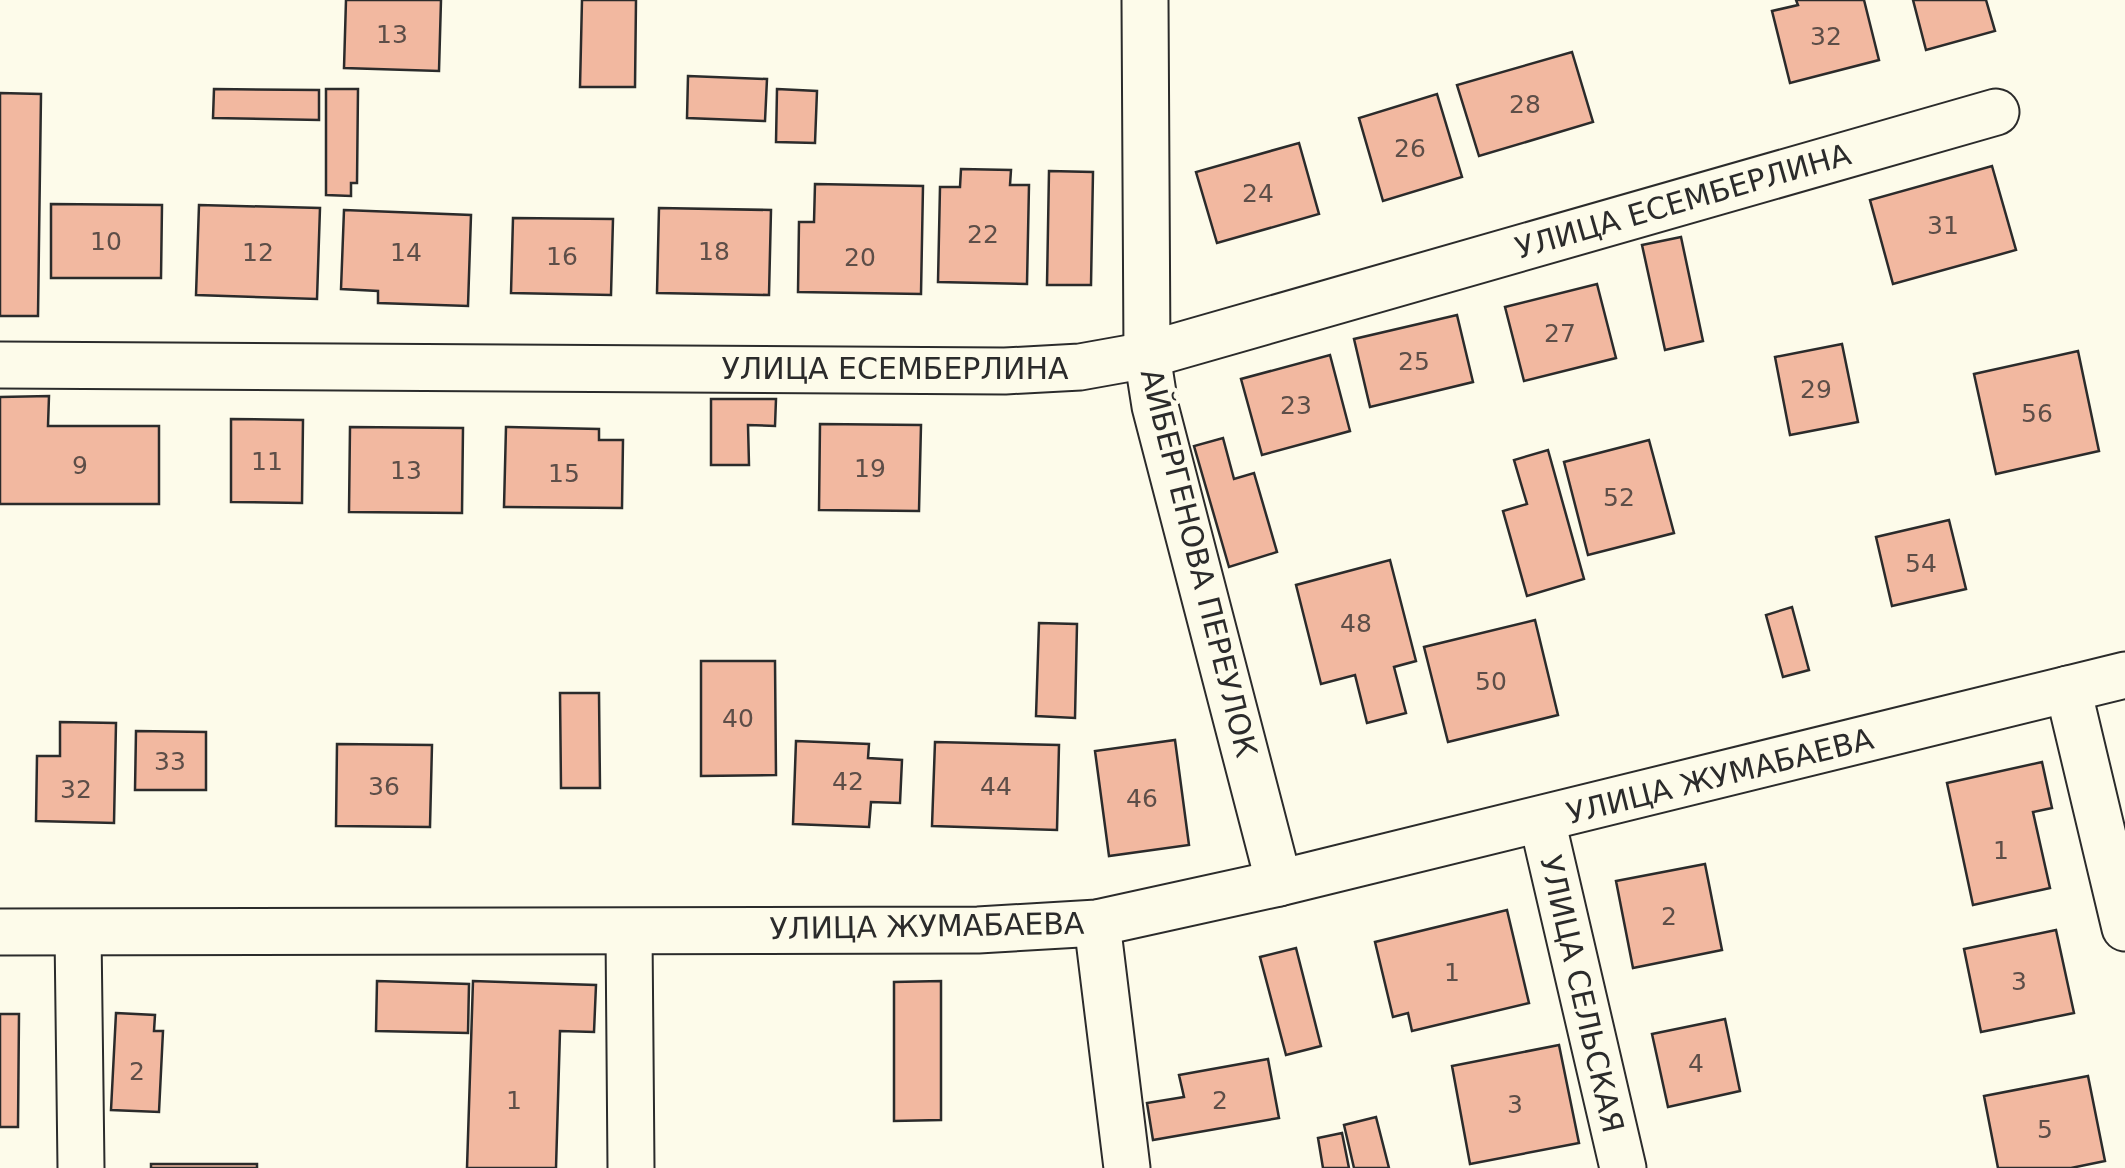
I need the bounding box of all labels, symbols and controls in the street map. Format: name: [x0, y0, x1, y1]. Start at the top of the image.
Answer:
house number: 13: [376, 20, 408, 49]
house number: 32: [1810, 22, 1842, 51]
house number: 28: [1509, 90, 1541, 119]
house number: 26: [1394, 134, 1426, 163]
street label: УЛИЦА ЕСЕМБЕРЛИНА: [1511, 136, 1855, 266]
house number: 24: [1242, 179, 1274, 208]
house number: 31: [1927, 211, 1959, 240]
house number: 22: [967, 220, 999, 249]
house number: 10: [90, 227, 122, 256]
house number: 18: [698, 237, 730, 266]
house number: 12: [242, 238, 274, 267]
house number: 14: [390, 238, 422, 267]
house number: 16: [546, 242, 578, 271]
house number: 20: [844, 243, 876, 272]
house number: 27: [1544, 319, 1576, 348]
house number: 25: [1398, 347, 1430, 376]
street label: УЛИЦА ЕСЕМБЕРЛИНА: [721, 351, 1069, 386]
street label: АЙБЕРГЕНОВА ПЕРЕУЛОК: [1134, 365, 1264, 761]
house number: 29: [1800, 375, 1832, 404]
house number: 23: [1280, 391, 1312, 420]
house number: 56: [2021, 399, 2053, 428]
house number: 11: [251, 447, 283, 476]
house number: 9: [72, 451, 88, 480]
house number: 19: [854, 454, 886, 483]
house number: 13: [390, 456, 422, 485]
house number: 15: [548, 459, 580, 488]
house number: 52: [1603, 483, 1635, 512]
house number: 54: [1905, 549, 1937, 578]
house number: 48: [1340, 609, 1372, 638]
house number: 50: [1475, 667, 1507, 696]
house number: 40: [722, 704, 754, 733]
street label: УЛИЦА ЖУМАБАЕВА: [1563, 721, 1877, 831]
house number: 33: [154, 747, 186, 776]
house number: 42: [832, 767, 864, 796]
house number: 36: [368, 772, 400, 801]
house number: 44: [980, 772, 1012, 801]
house number: 32: [60, 775, 92, 804]
house number: 46: [1126, 784, 1158, 813]
house number: 1: [1993, 836, 2009, 865]
street label: УЛИЦА СЕЛЬСКАЯ: [1533, 852, 1631, 1136]
house number: 2: [1661, 902, 1677, 931]
street label: УЛИЦА ЖУМАБАЕВА: [769, 906, 1085, 946]
house number: 1: [1444, 958, 1460, 987]
house number: 3: [2011, 967, 2027, 996]
house number: 4: [1688, 1049, 1704, 1078]
house number: 2: [129, 1057, 145, 1086]
house number: 1: [506, 1086, 522, 1115]
house number: 2: [1212, 1086, 1228, 1115]
house number: 3: [1507, 1090, 1523, 1119]
house number: 5: [2037, 1115, 2053, 1144]

